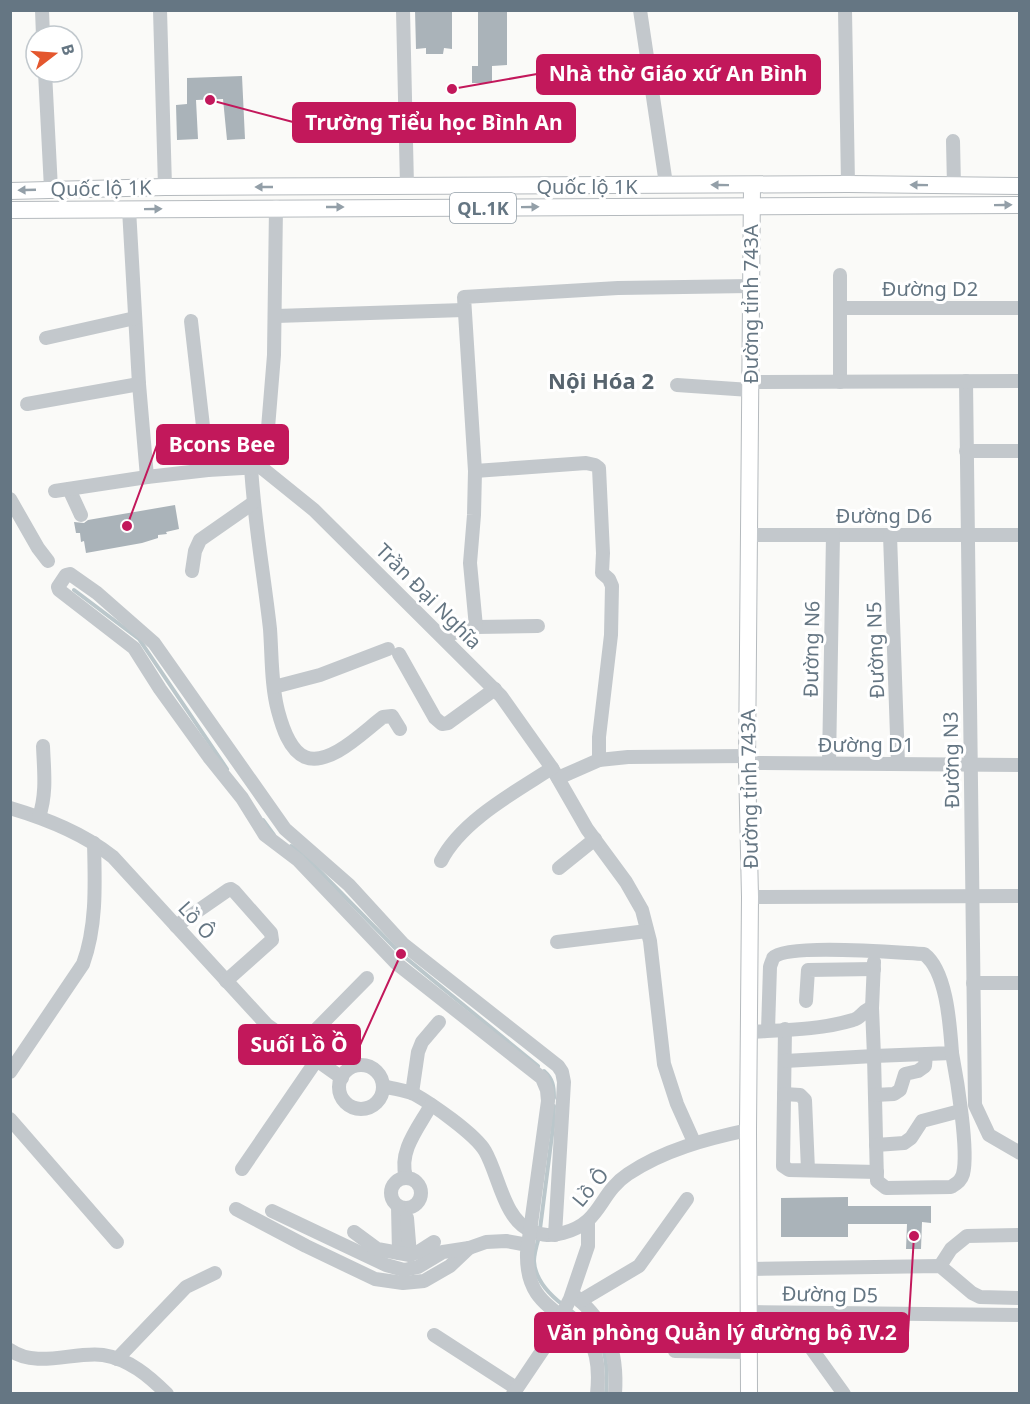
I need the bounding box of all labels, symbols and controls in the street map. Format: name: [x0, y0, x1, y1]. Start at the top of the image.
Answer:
north arrow: [24, 24, 84, 84]
text: B: [56, 41, 80, 58]
callout: Nhà thờ Giáo xứ An Bình: [537, 55, 820, 94]
text: Nhà thờ Giáo xứ An Bình: [549, 59, 807, 87]
callout: Trường Tiểu học Bình An: [293, 103, 575, 142]
text: Trường Tiểu học Bình An: [305, 108, 563, 136]
street label: Quốc lộ 1K: [536, 173, 638, 200]
street label: Quốc lộ 1K: [50, 174, 152, 202]
one-way arrow: [710, 180, 729, 190]
one-way arrow: [910, 180, 929, 190]
one-way arrow: [255, 182, 274, 192]
one-way arrow: [18, 186, 37, 195]
road number: QL.1K: [450, 193, 516, 223]
one-way arrow: [993, 200, 1012, 210]
one-way arrow: [325, 202, 344, 212]
one-way arrow: [520, 202, 539, 212]
one-way arrow: [143, 204, 162, 214]
street label: Đường tỉnh 743A: [737, 224, 764, 384]
street label: Đường D2: [882, 275, 978, 302]
district label: Nội Hóa 2: [548, 365, 654, 395]
callout: Bcons Bee: [157, 425, 288, 464]
text: Bcons Bee: [169, 430, 275, 458]
street label: Đường D6: [836, 502, 932, 529]
street label: Trần Đại Nghĩa: [370, 537, 488, 655]
street label: Đường N6: [797, 600, 825, 698]
street label: Đường N5: [860, 601, 890, 699]
street label: Đường tỉnh 743A: [734, 709, 764, 869]
street label: Đường N3: [937, 711, 965, 809]
street label: Đường D1: [818, 731, 914, 758]
street label: Lồ Ô: [172, 895, 222, 945]
callout: Suối Lồ Ồ: [239, 1025, 360, 1064]
text: Suối Lồ Ồ: [250, 1030, 348, 1058]
street label: Lồ Ô: [566, 1162, 614, 1212]
street label: Đường D5: [782, 1280, 878, 1308]
callout: Văn phòng Quản lý đường bộ IV.2: [535, 1313, 908, 1352]
text: Văn phòng Quản lý đường bộ IV.2: [547, 1318, 897, 1346]

